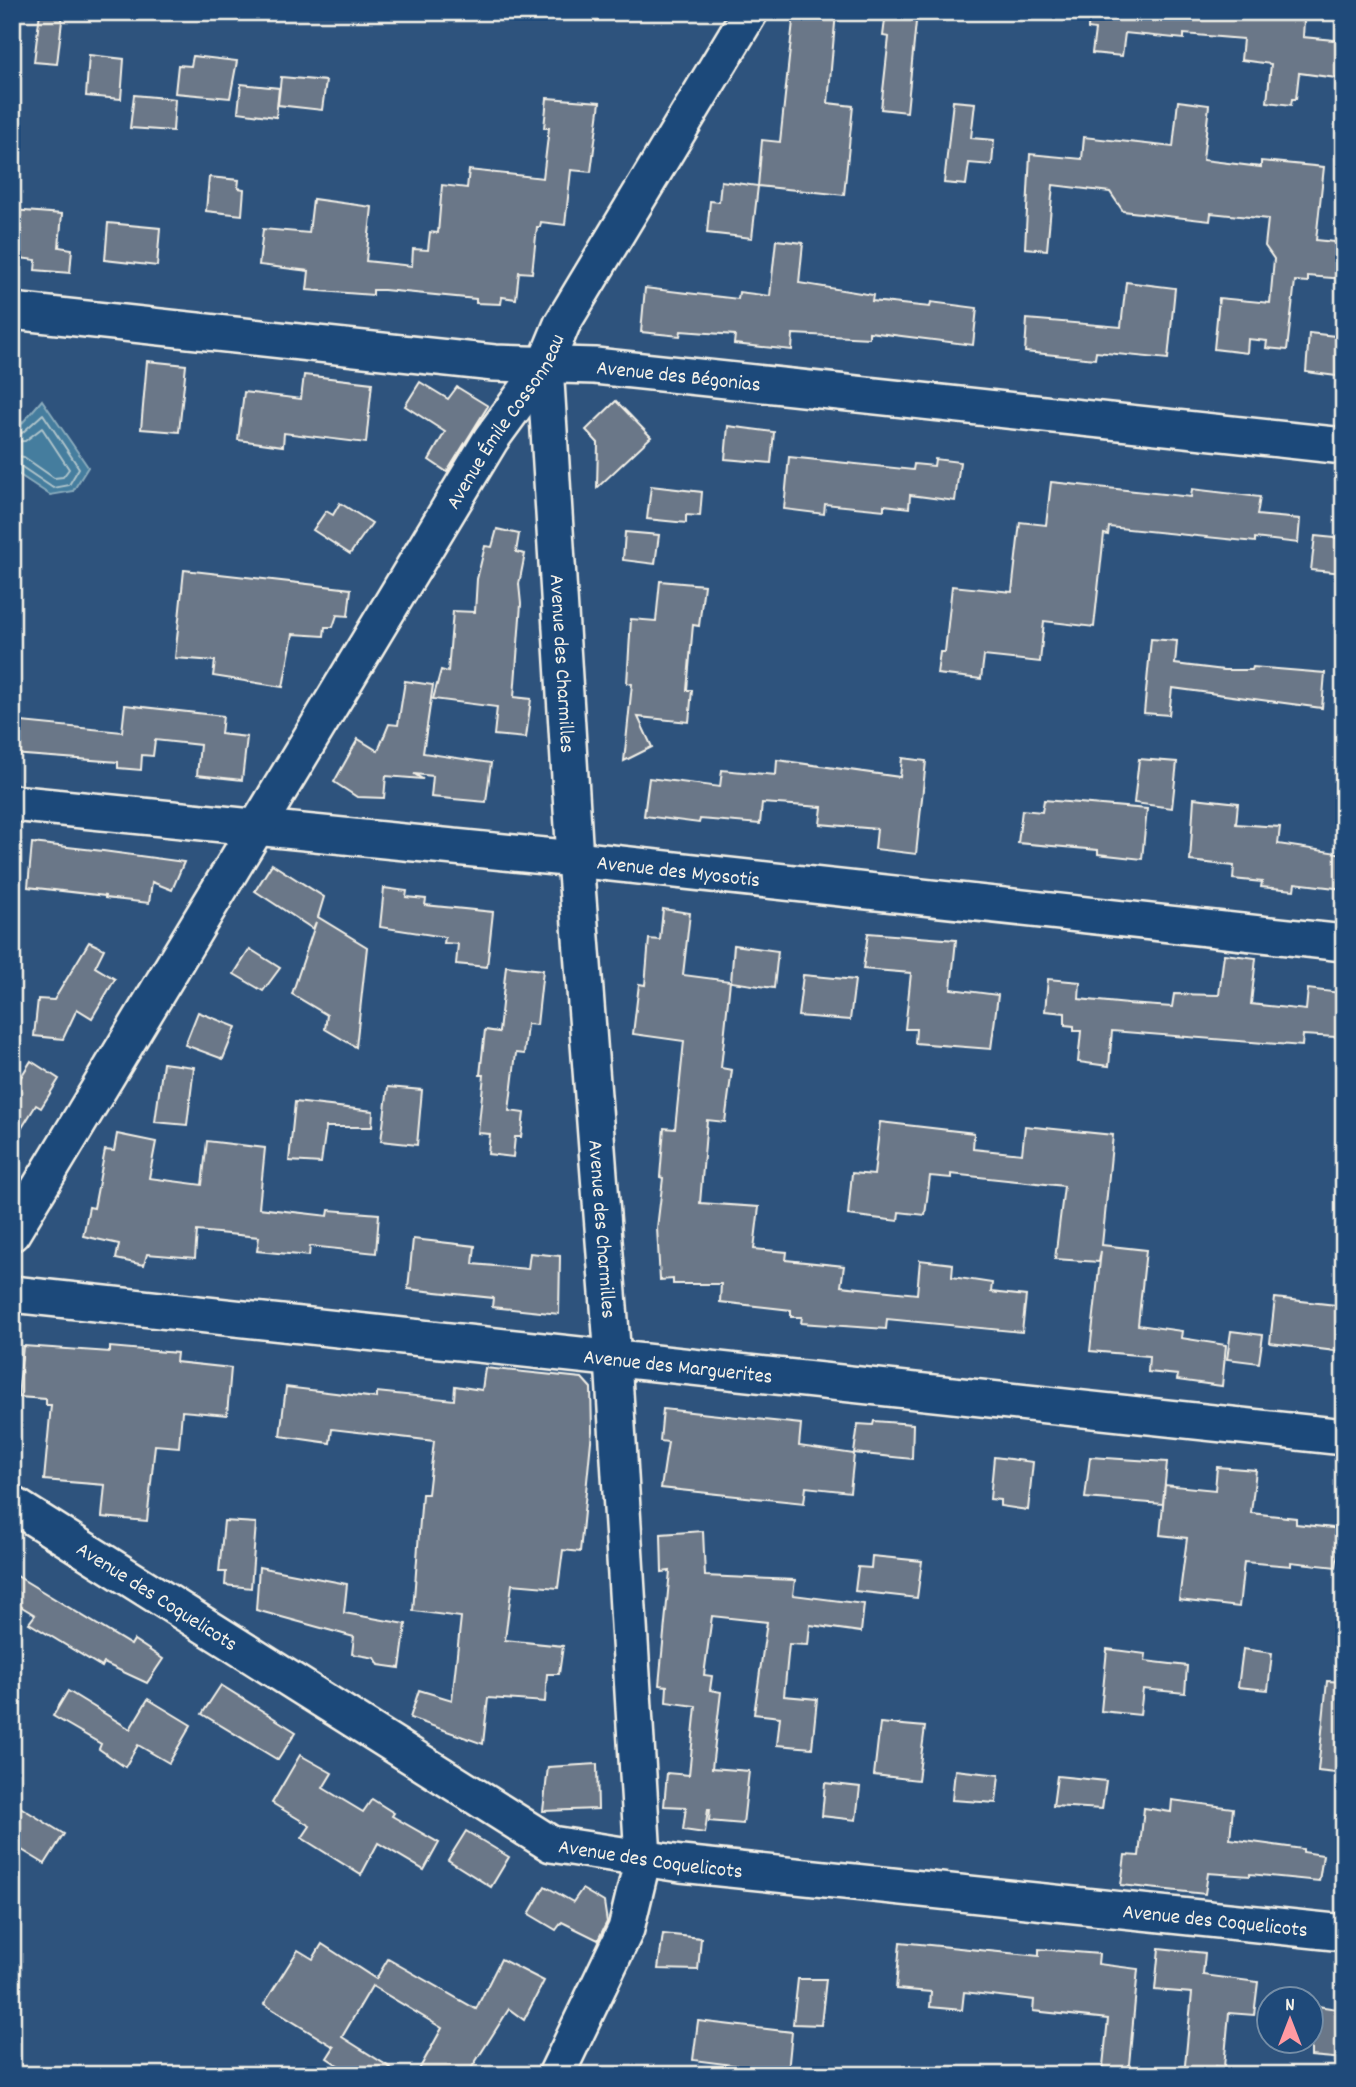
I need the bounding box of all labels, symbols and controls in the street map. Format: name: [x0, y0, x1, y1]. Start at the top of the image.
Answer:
street label: Avenue Émile Cossonneau: [440, 330, 574, 516]
street label: Avenue des Bégonias: [595, 354, 762, 402]
street label: Avenue des Charmilles: [540, 573, 581, 754]
street label: Avenue des Myosotis: [595, 849, 761, 897]
street label: Avenue des Charmilles: [578, 1139, 622, 1320]
street label: Avenue des Marguerites: [582, 1343, 774, 1394]
street label: Avenue des Coquelicots: [69, 1536, 242, 1661]
street label: Avenue des Coquelicots: [556, 1833, 744, 1888]
street label: Avenue des Coquelicots: [1121, 1898, 1309, 1947]
north arrow: [1254, 1986, 1324, 2056]
text: N: [1285, 1993, 1295, 2020]

